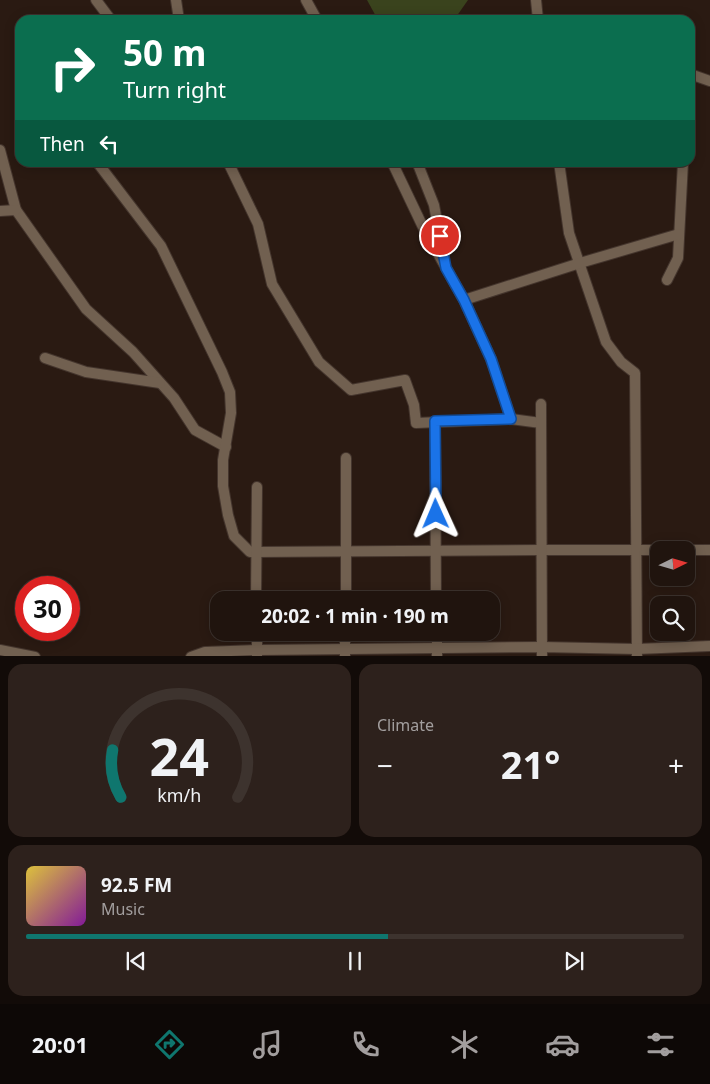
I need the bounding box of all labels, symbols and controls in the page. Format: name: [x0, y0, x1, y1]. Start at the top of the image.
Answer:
text: 50 m: [123, 29, 206, 76]
icon: right: [40, 35, 105, 100]
text: Turn right: [123, 74, 226, 104]
icon: left: [95, 130, 123, 158]
text: Then: [40, 131, 85, 157]
pin: [419, 215, 461, 257]
icon: arrive: [426, 222, 454, 250]
position arrow: [409, 487, 461, 539]
north arrow: [650, 541, 695, 586]
map controls: [650, 541, 695, 641]
speed limit sign: 30: [15, 576, 80, 641]
button: search: [650, 596, 695, 641]
text: 20:02 · 1 min · 190 m: [261, 603, 449, 629]
text: Climate: [377, 714, 434, 736]
text: 24: [150, 720, 209, 791]
text: 21°: [501, 738, 560, 790]
text: −: [377, 746, 393, 784]
text: +: [668, 746, 684, 784]
text: km/h: [158, 783, 201, 807]
text: 92.5 FM: [101, 872, 172, 898]
text: Music: [101, 898, 145, 920]
icon: previous: [122, 947, 150, 975]
icon: pause: [341, 947, 369, 975]
icon: next: [560, 947, 588, 975]
icon: directions: [152, 1027, 187, 1062]
icon: music: [250, 1027, 285, 1062]
icon: phone: [348, 1027, 383, 1062]
icon: climate: [447, 1027, 482, 1062]
icon: car: [545, 1027, 580, 1062]
icon: filters: [643, 1027, 678, 1062]
text: 20:01: [32, 1029, 88, 1059]

